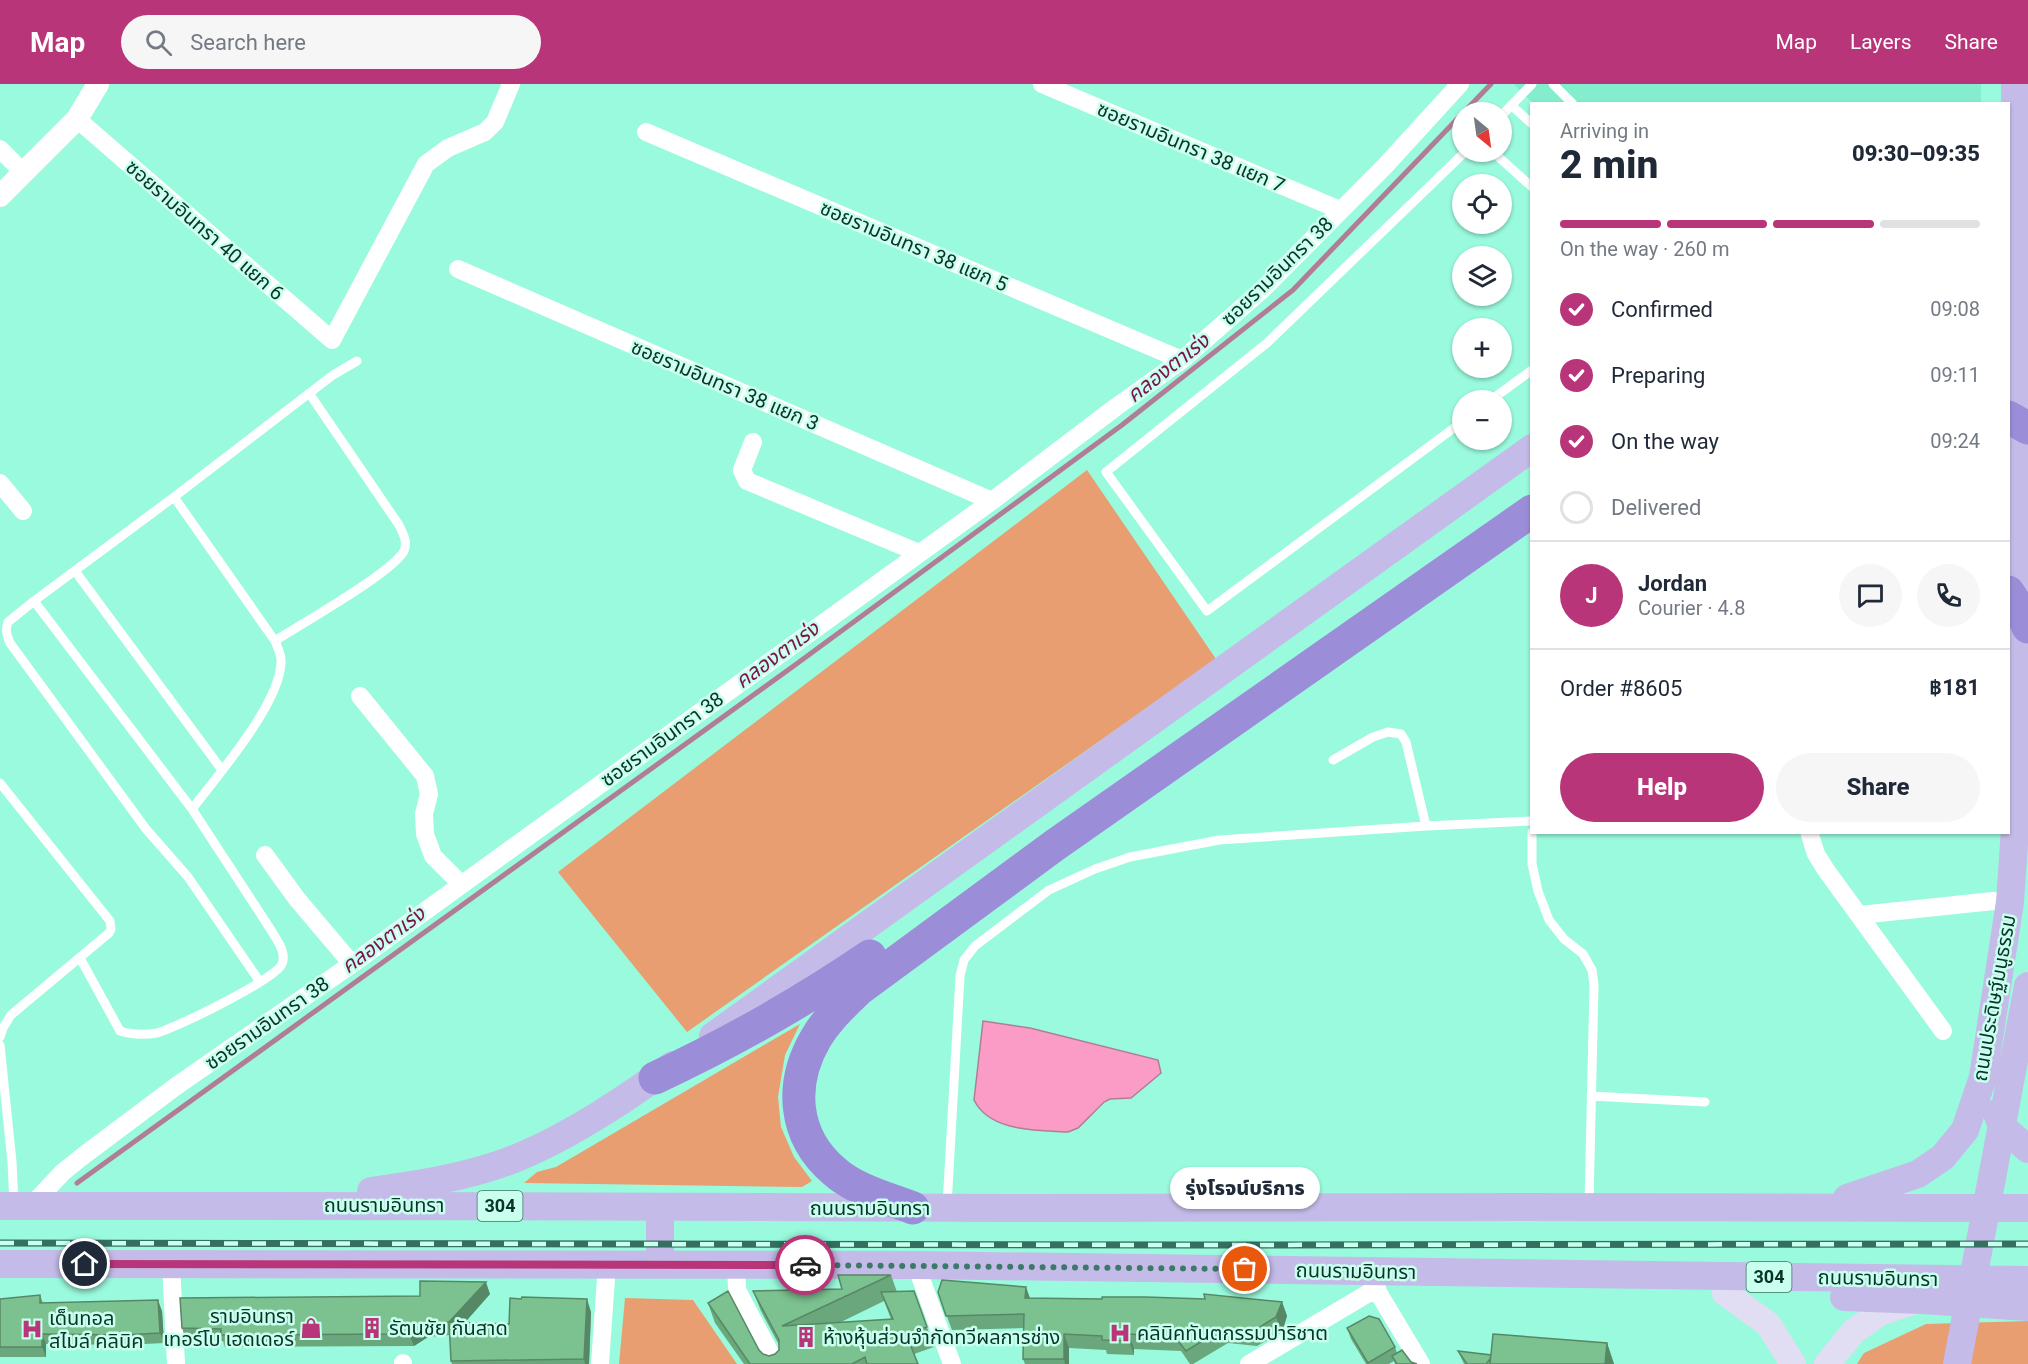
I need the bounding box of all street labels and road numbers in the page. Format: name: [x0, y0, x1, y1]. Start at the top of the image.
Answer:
street label: ซอยรามอินทรา 38 แยก 7: [1093, 97, 1289, 197]
street label: ซอยรามอินทรา 40 แยก 6: [121, 155, 289, 305]
street label: ซอยรามอินทรา 38 แยก 5: [816, 196, 1012, 296]
street label: ซอยรามอินทรา 38: [1216, 212, 1338, 330]
street label: ซอยรามอินทรา 38 แยก 3: [627, 335, 823, 435]
street label: ซอยรามอินทรา 38: [596, 686, 728, 792]
street label: ถนนประดิษฐ์มนูธรรม: [1968, 913, 2021, 1083]
street label: ซอยรามอินทรา 38: [200, 971, 334, 1075]
road number: 304: [478, 1191, 522, 1221]
street label: ถนนรามอินทรา: [324, 1193, 444, 1217]
street label: ถนนรามอินทรา: [810, 1196, 930, 1220]
street label: ถนนรามอินทรา: [1296, 1258, 1416, 1284]
road number: 304: [1746, 1262, 1792, 1292]
street label: ถนนรามอินทรา: [1818, 1265, 1938, 1291]

